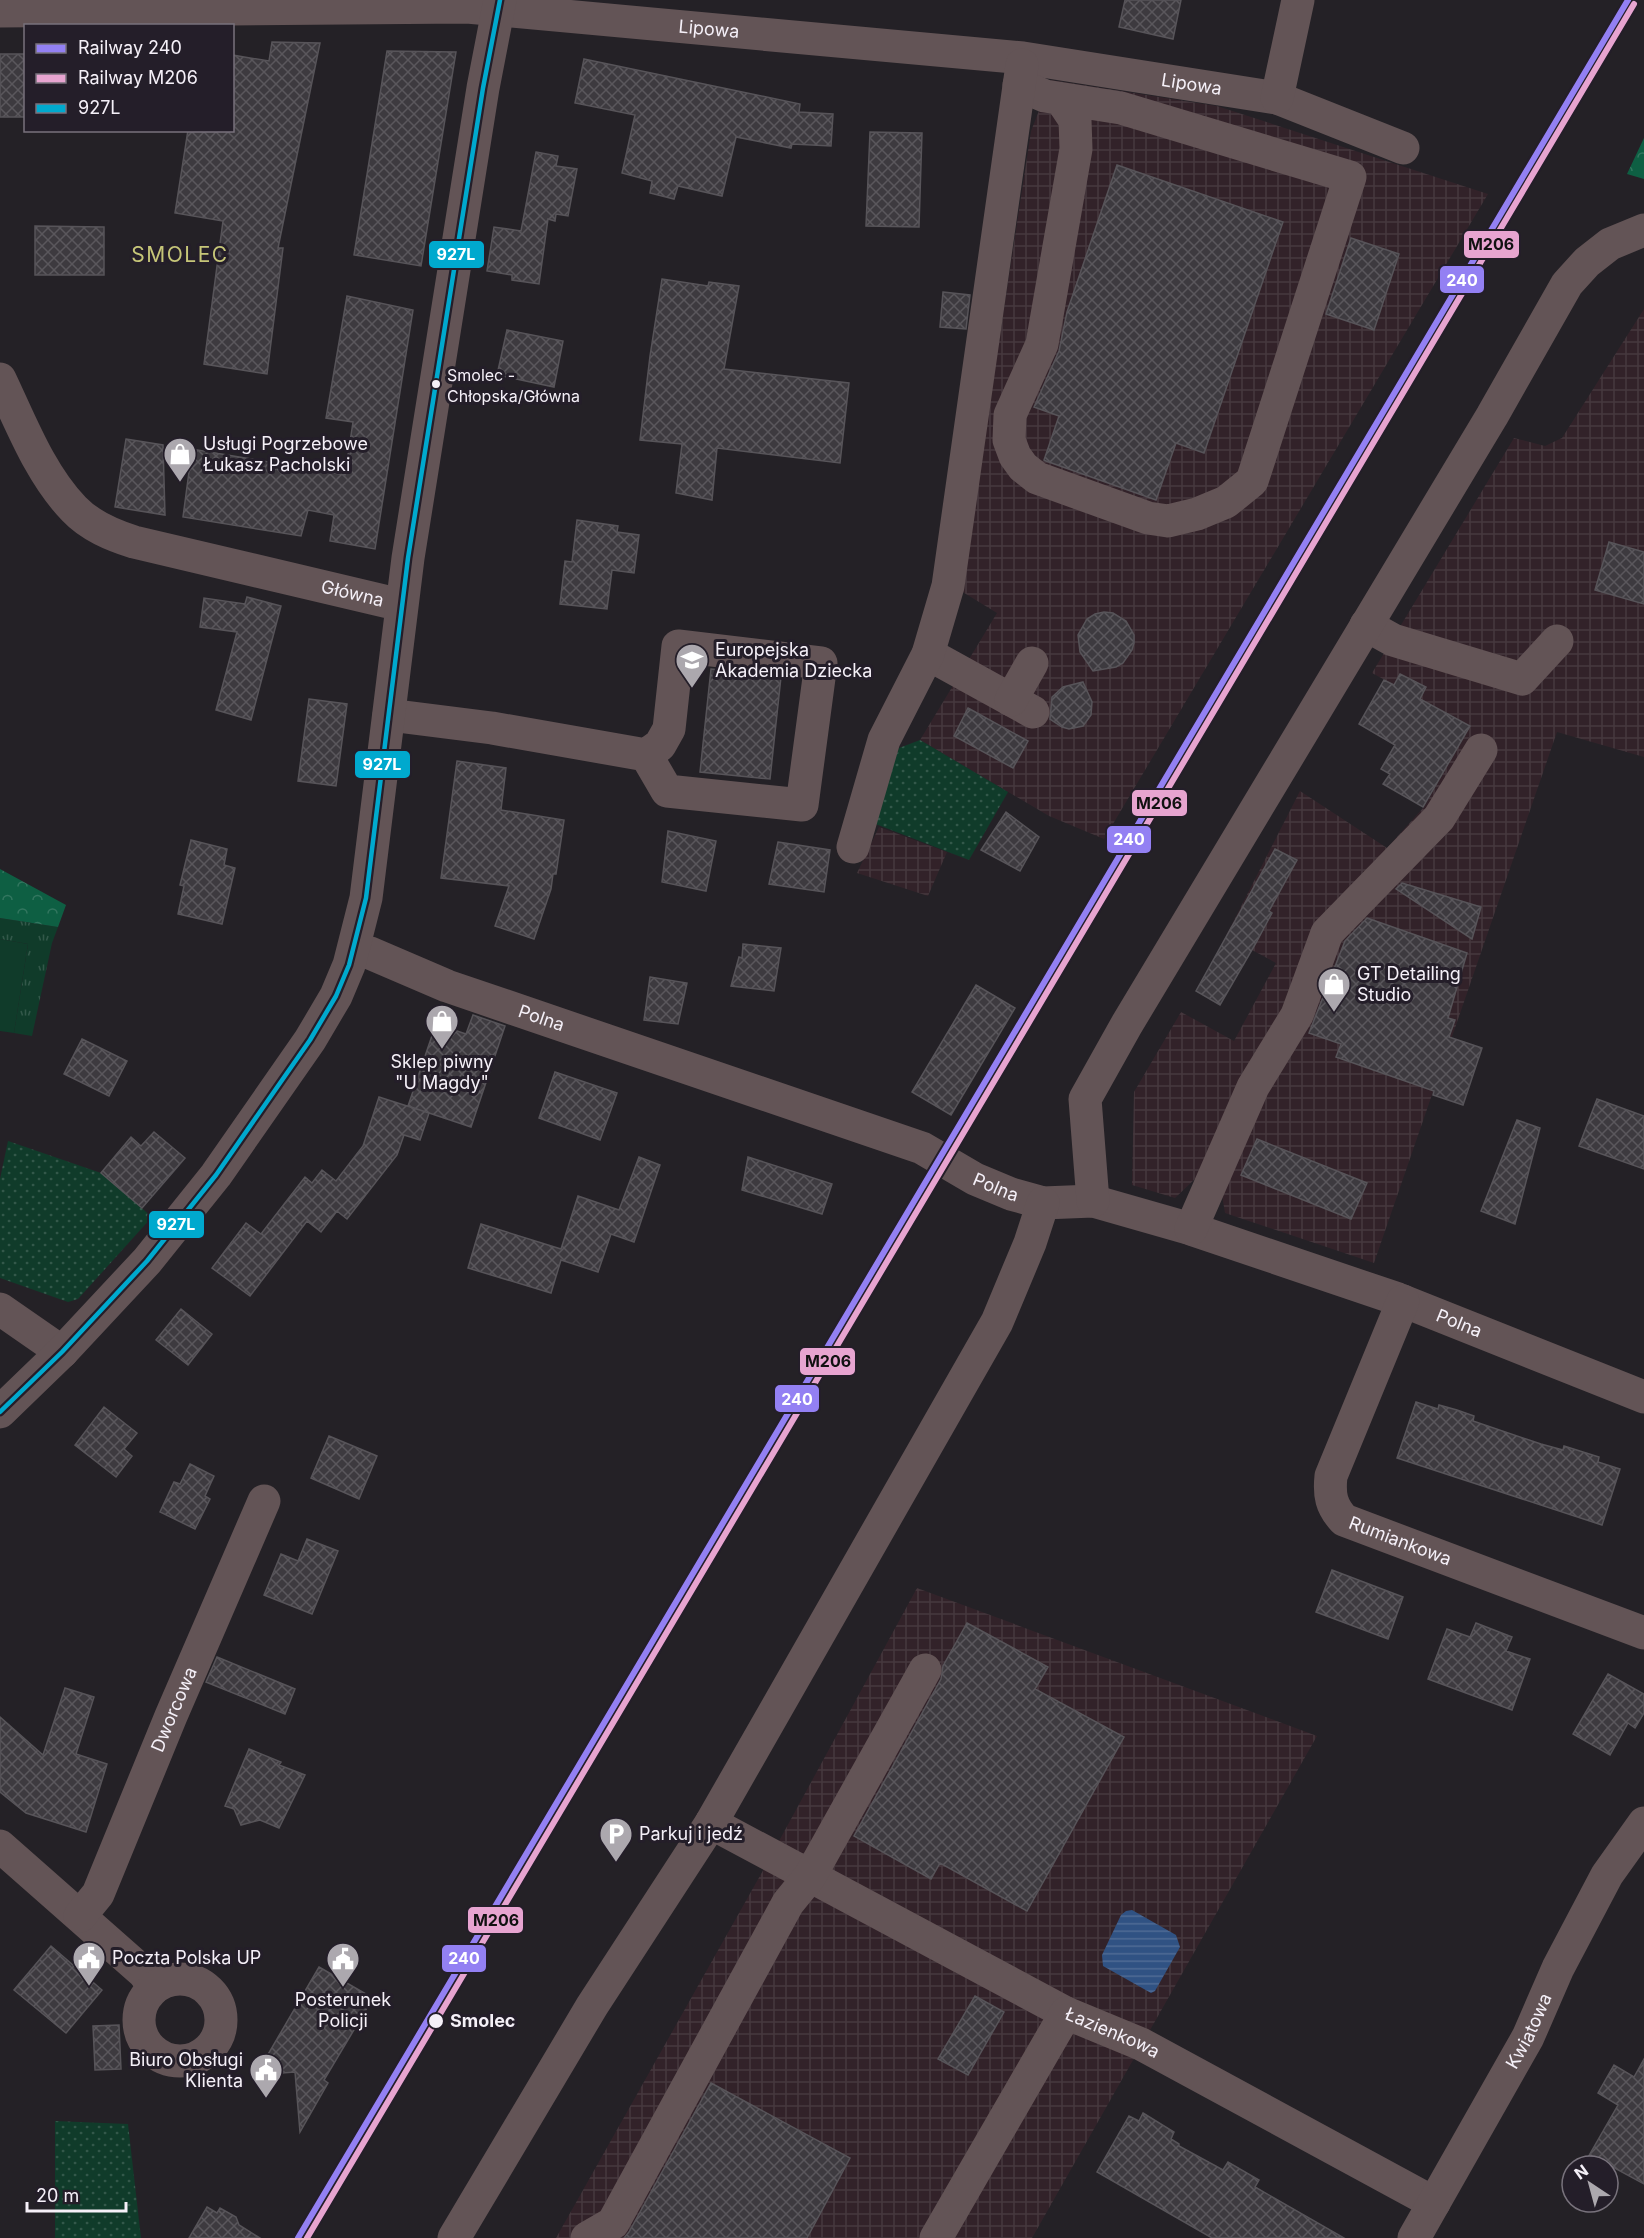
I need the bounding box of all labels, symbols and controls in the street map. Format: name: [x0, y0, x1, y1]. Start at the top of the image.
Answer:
street label: Lipowa: [678, 15, 740, 42]
legend: [24, 24, 234, 132]
text: Railway 240: [78, 37, 182, 58]
text: Railway M206: [78, 67, 198, 88]
street label: Lipowa: [1160, 69, 1223, 99]
text: 927L: [78, 97, 121, 118]
line badge: M206: [1463, 230, 1520, 259]
text: M206: [1468, 234, 1514, 254]
line badge: 927L: [428, 240, 485, 269]
district label: SMOLEC: [131, 242, 229, 267]
text: 927L: [437, 244, 475, 264]
line badge: 240: [1439, 265, 1485, 294]
text: 240: [1446, 270, 1478, 290]
place label: Smolec - Chłopska/Główna: [447, 365, 580, 406]
marker: Smolec - Chłopska/Główna: [430, 378, 442, 390]
place label: Usługi Pogrzebowe Łukasz Pacholski: [203, 433, 368, 475]
shop icon: Usługi Pogrzebowe Łukasz Pacholski: [162, 436, 198, 483]
street label: Główna: [319, 576, 386, 611]
place label: Europejska Akademia Dziecka: [715, 639, 872, 681]
school or university icon: Europejska Akademia Dziecka: [674, 642, 710, 689]
line badge: 927L: [354, 750, 411, 779]
text: 927L: [363, 754, 401, 774]
line badge: M206: [1131, 789, 1188, 817]
text: M206: [1136, 793, 1182, 813]
line badge: 240: [1106, 825, 1152, 854]
text: 240: [1113, 829, 1145, 849]
place label: GT Detailing Studio: [1357, 963, 1461, 1005]
shop icon: GT Detailing Studio: [1316, 966, 1352, 1013]
street label: Polna: [516, 1000, 567, 1035]
shop icon: Sklep piwny "U Magdy": [424, 1003, 460, 1050]
place label: Sklep piwny "U Magdy": [391, 1051, 493, 1093]
street label: Polna: [970, 1168, 1021, 1206]
line badge: 927L: [148, 1210, 205, 1239]
text: 927L: [157, 1214, 195, 1234]
street label: Polna: [1433, 1304, 1485, 1341]
line badge: M206: [799, 1347, 856, 1376]
text: M206: [805, 1351, 851, 1371]
line badge: 240: [774, 1384, 820, 1413]
text: 240: [781, 1389, 813, 1409]
street label: Rumiankowa: [1346, 1512, 1455, 1570]
street label: Dworcowa: [146, 1664, 201, 1755]
parking icon: Parkuj i jedź: [598, 1816, 634, 1863]
place label: Parkuj i jedź: [639, 1823, 743, 1844]
line badge: M206: [467, 1906, 524, 1934]
text: M206: [473, 1910, 519, 1930]
public building icon: Poczta Polska UP: [71, 1940, 107, 1987]
public building icon: Posterunek Policji: [325, 1941, 361, 1988]
line badge: 240: [441, 1944, 487, 1973]
place label: Poczta Polska UP: [112, 1947, 261, 1968]
text: 240: [448, 1948, 480, 1968]
place label: Posterunek Policji: [295, 1989, 391, 2031]
street label: Kwiatowa: [1501, 1990, 1556, 2072]
street label: Łazienkowa: [1062, 2003, 1164, 2062]
place label: Smolec: [450, 2010, 515, 2031]
marker: Smolec: [427, 2012, 445, 2030]
place label: Biuro Obsługi Klienta: [129, 2049, 243, 2091]
public building icon: Biuro Obsługi Klienta: [248, 2052, 284, 2099]
north arrow: [1560, 2154, 1620, 2214]
text: N: [1570, 2160, 1592, 2184]
scale bar: [27, 2175, 126, 2213]
text: 20 m: [36, 2185, 79, 2206]

